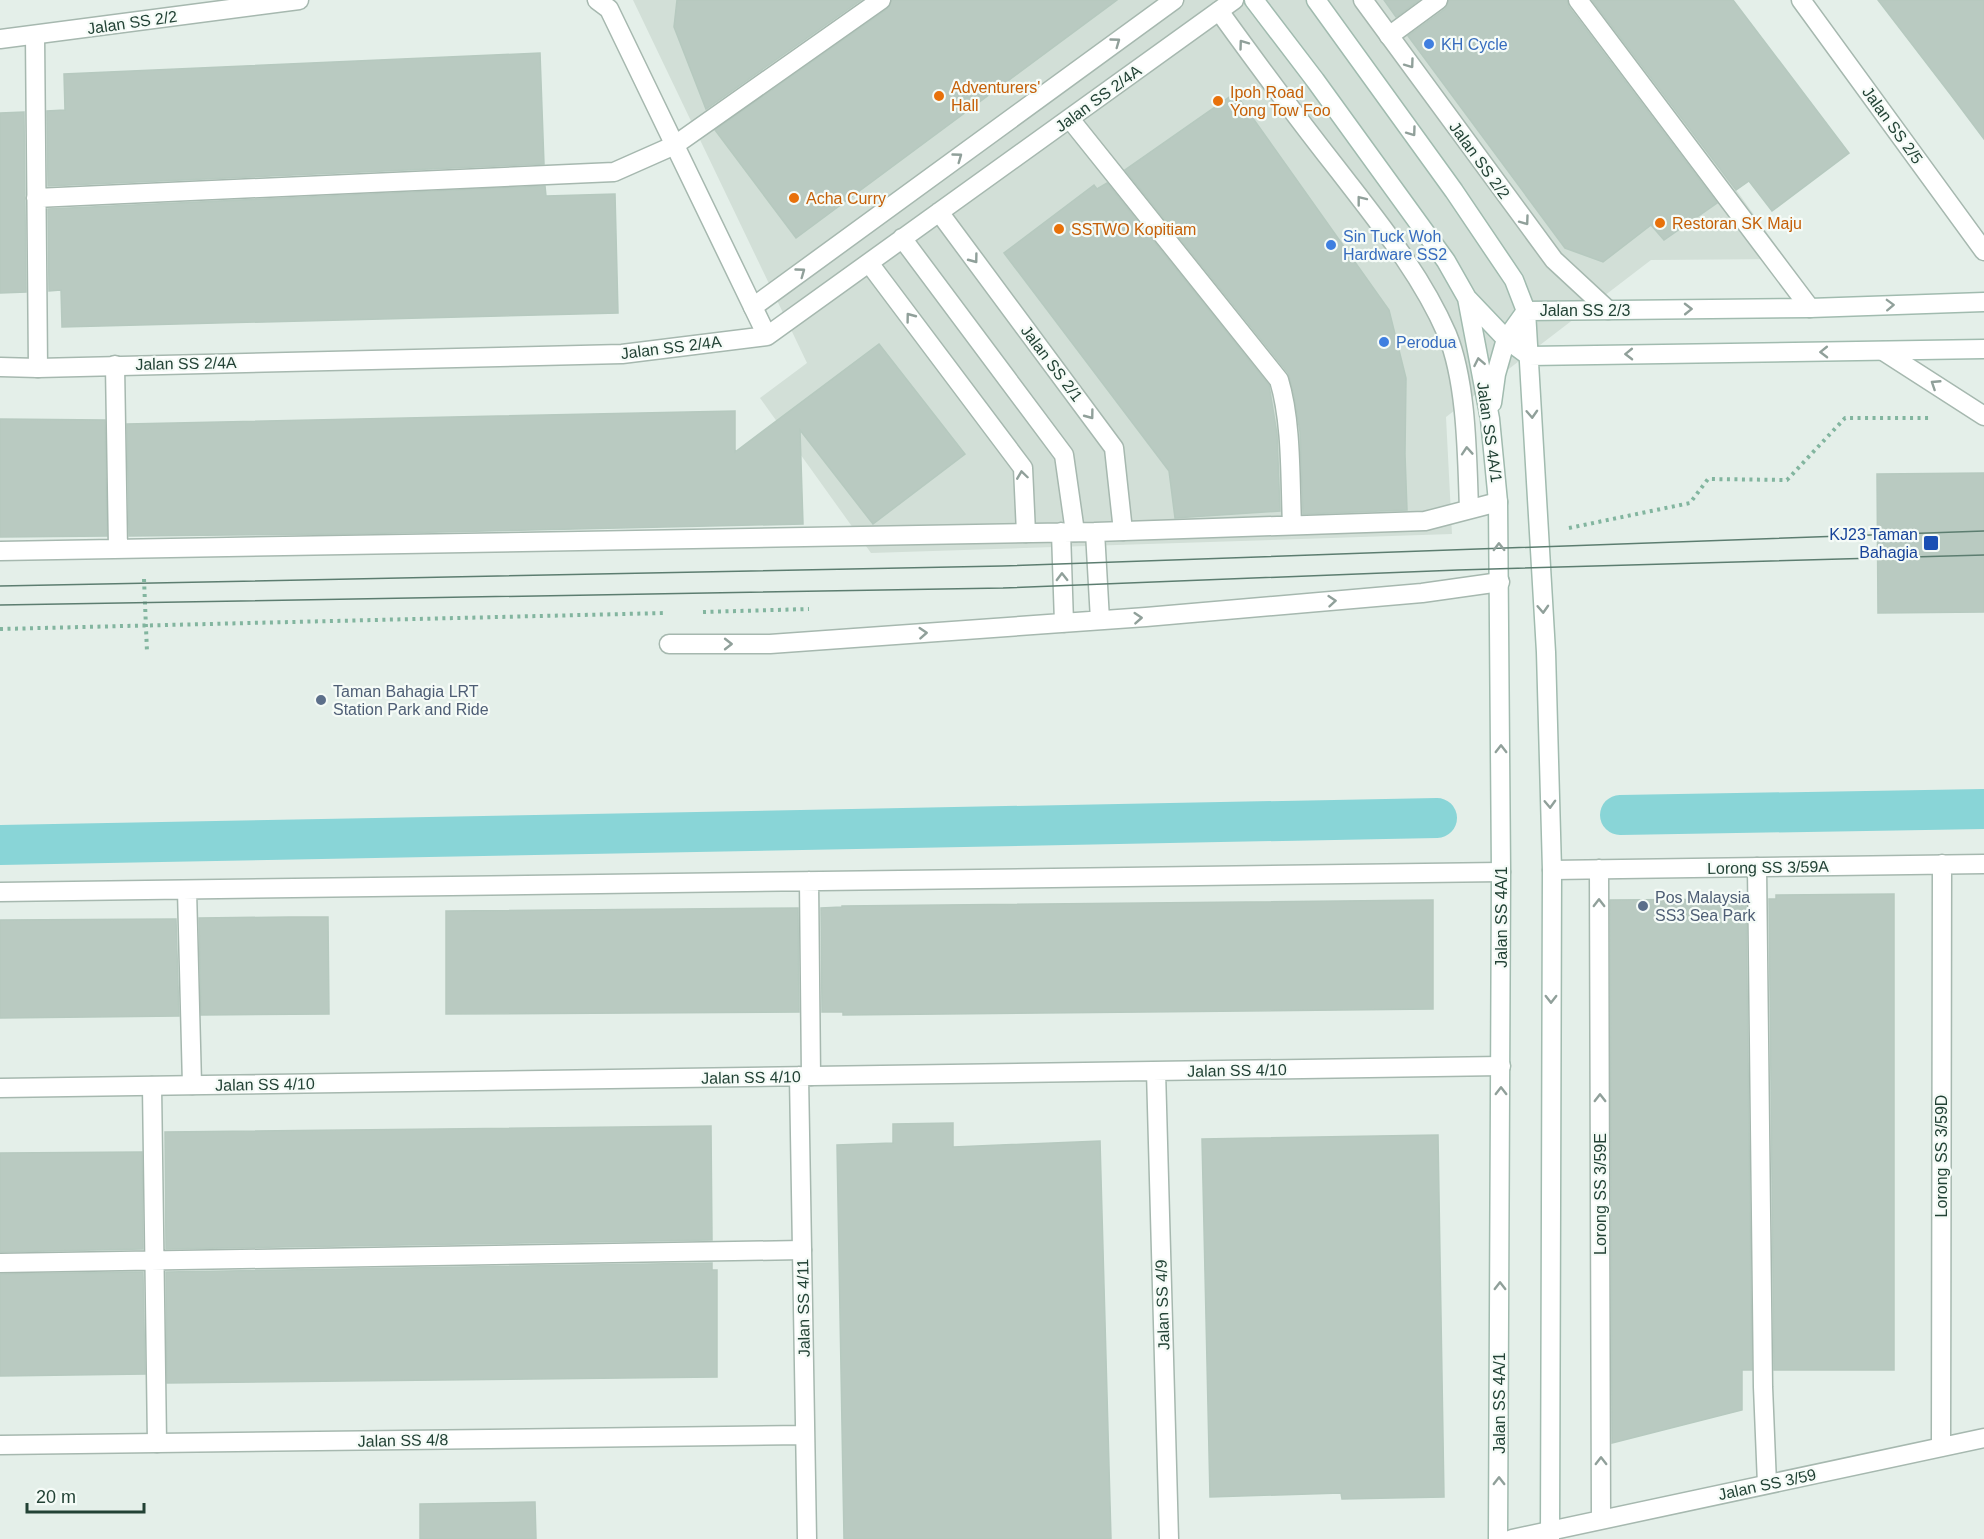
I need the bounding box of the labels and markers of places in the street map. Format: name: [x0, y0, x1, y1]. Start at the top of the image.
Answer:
place label: KH Cycle: [1441, 36, 1508, 53]
marker: KH Cycle: [1422, 37, 1436, 51]
place label: Adventurers' Hall: [951, 79, 1040, 114]
place label: Ipoh Road Yong Tow Foo: [1230, 84, 1331, 119]
marker: Adventurers' Hall: [932, 89, 946, 103]
marker: Ipoh Road Yong Tow Foo: [1211, 94, 1225, 108]
place label: Acha Curry: [806, 190, 886, 207]
marker: Acha Curry: [787, 191, 801, 205]
place label: Restoran SK Maju: [1672, 215, 1802, 232]
marker: Restoran SK Maju: [1653, 216, 1667, 230]
place label: SSTWO Kopitiam: [1071, 221, 1196, 238]
marker: SSTWO Kopitiam: [1052, 222, 1066, 236]
place label: Sin Tuck Woh Hardware SS2: [1343, 228, 1447, 263]
marker: Sin Tuck Woh Hardware SS2: [1324, 238, 1338, 252]
place label: Perodua: [1396, 334, 1457, 351]
marker: Perodua: [1377, 335, 1391, 349]
place label: KJ23 Taman Bahagia: [1829, 526, 1918, 561]
marker: KJ23 Taman Bahagia: [1922, 534, 1940, 552]
place label: Taman Bahagia LRT Station Park and Ride: [333, 683, 489, 718]
marker: Taman Bahagia LRT Station Park and Ride: [314, 693, 328, 707]
place label: Pos Malaysia SS3 Sea Park: [1655, 889, 1757, 924]
marker: Pos Malaysia SS3 Sea Park: [1636, 899, 1650, 913]

